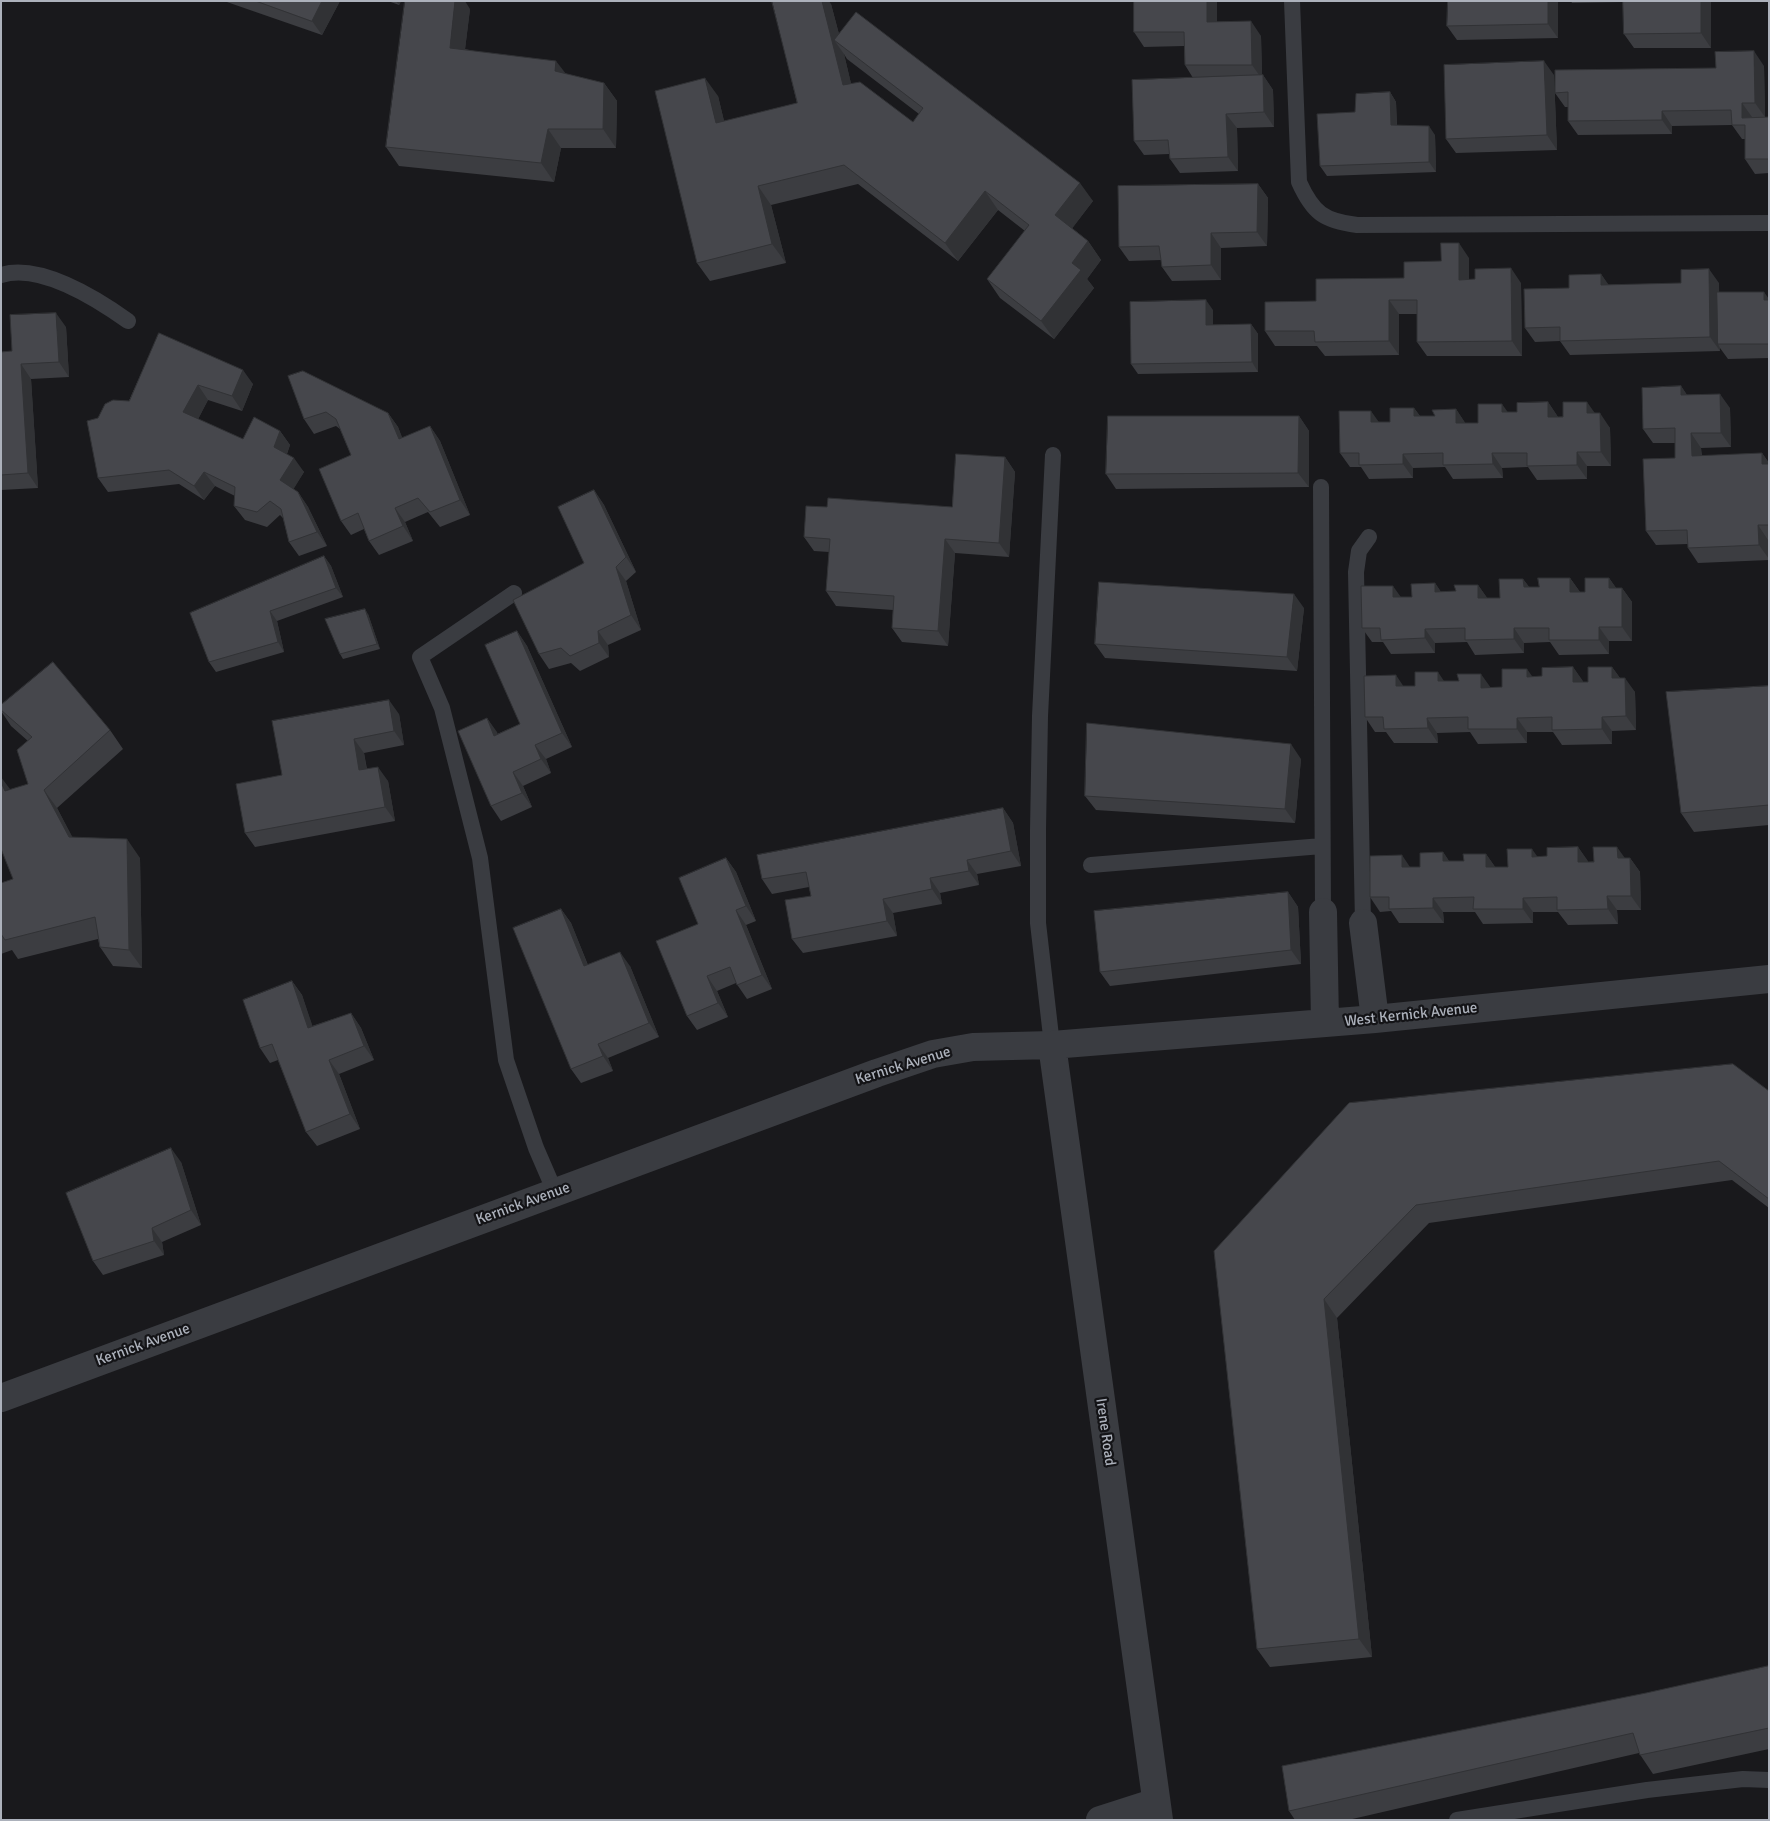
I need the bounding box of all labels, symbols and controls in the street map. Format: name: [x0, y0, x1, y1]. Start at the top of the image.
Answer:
street label: West Kernick Avenue: [1344, 999, 1478, 1031]
street label: Kernick Avenue: [853, 1043, 953, 1089]
street label: Kernick Avenue: [474, 1179, 572, 1229]
street label: Kernick Avenue: [94, 1320, 192, 1370]
street label: Irene Road: [1091, 1397, 1119, 1467]

